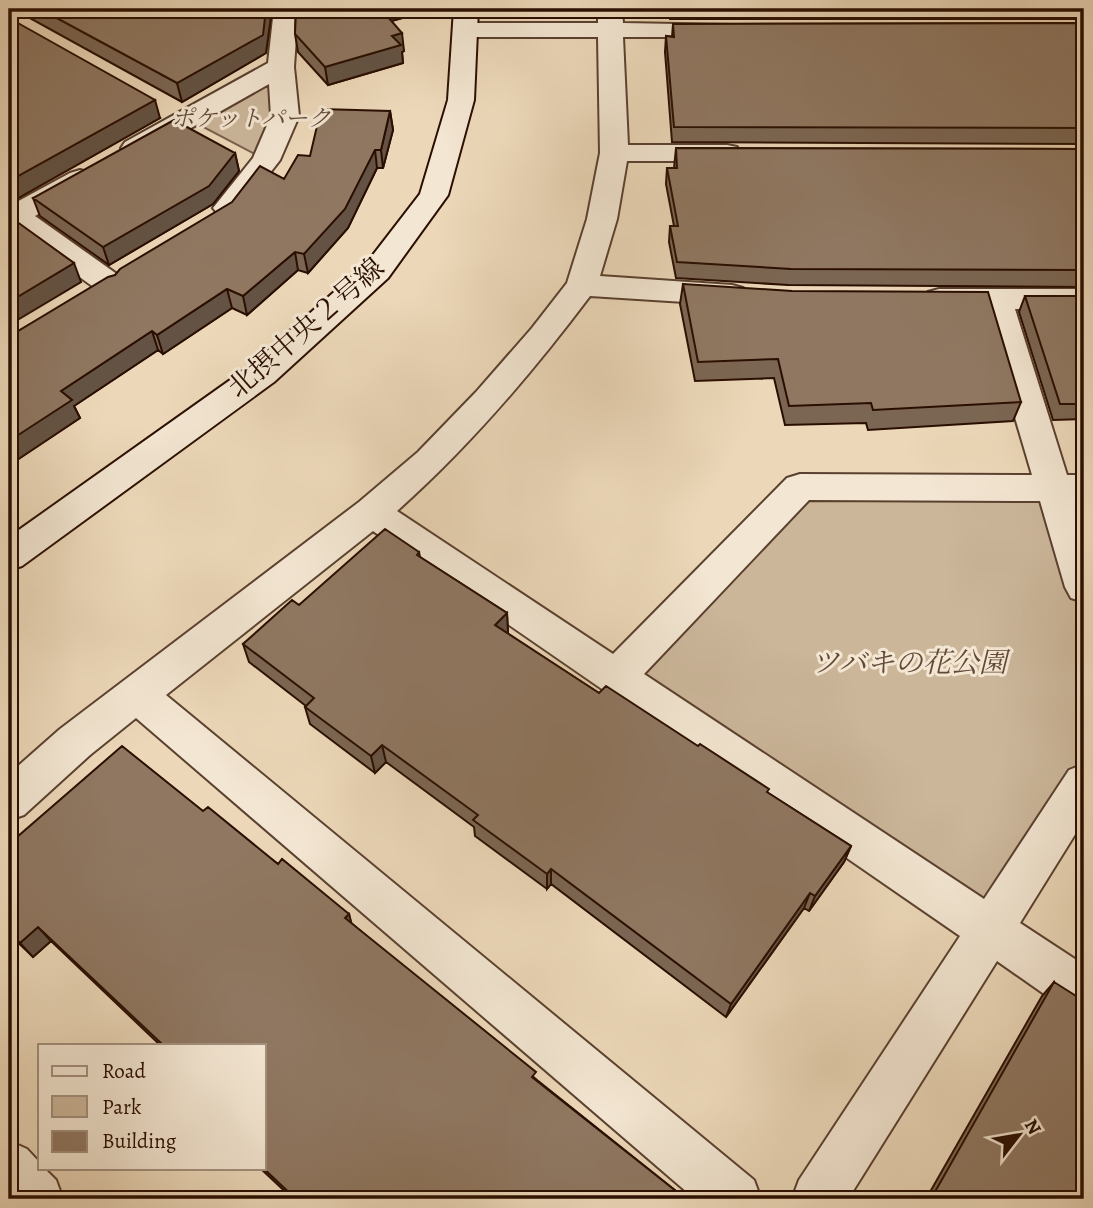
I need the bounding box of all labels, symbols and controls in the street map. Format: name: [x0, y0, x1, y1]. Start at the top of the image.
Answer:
park label: ポケットパーク: [171, 103, 331, 134]
street label: 北摂中央２号線: [220, 249, 392, 407]
park label: ツバキの花公園: [811, 644, 1011, 682]
legend: [38, 1044, 266, 1170]
text: Road: [102, 1057, 146, 1085]
text: Park: [102, 1093, 142, 1121]
north arrow: [984, 1100, 1054, 1170]
text: N: [1018, 1114, 1048, 1140]
text: Building: [102, 1127, 177, 1155]

